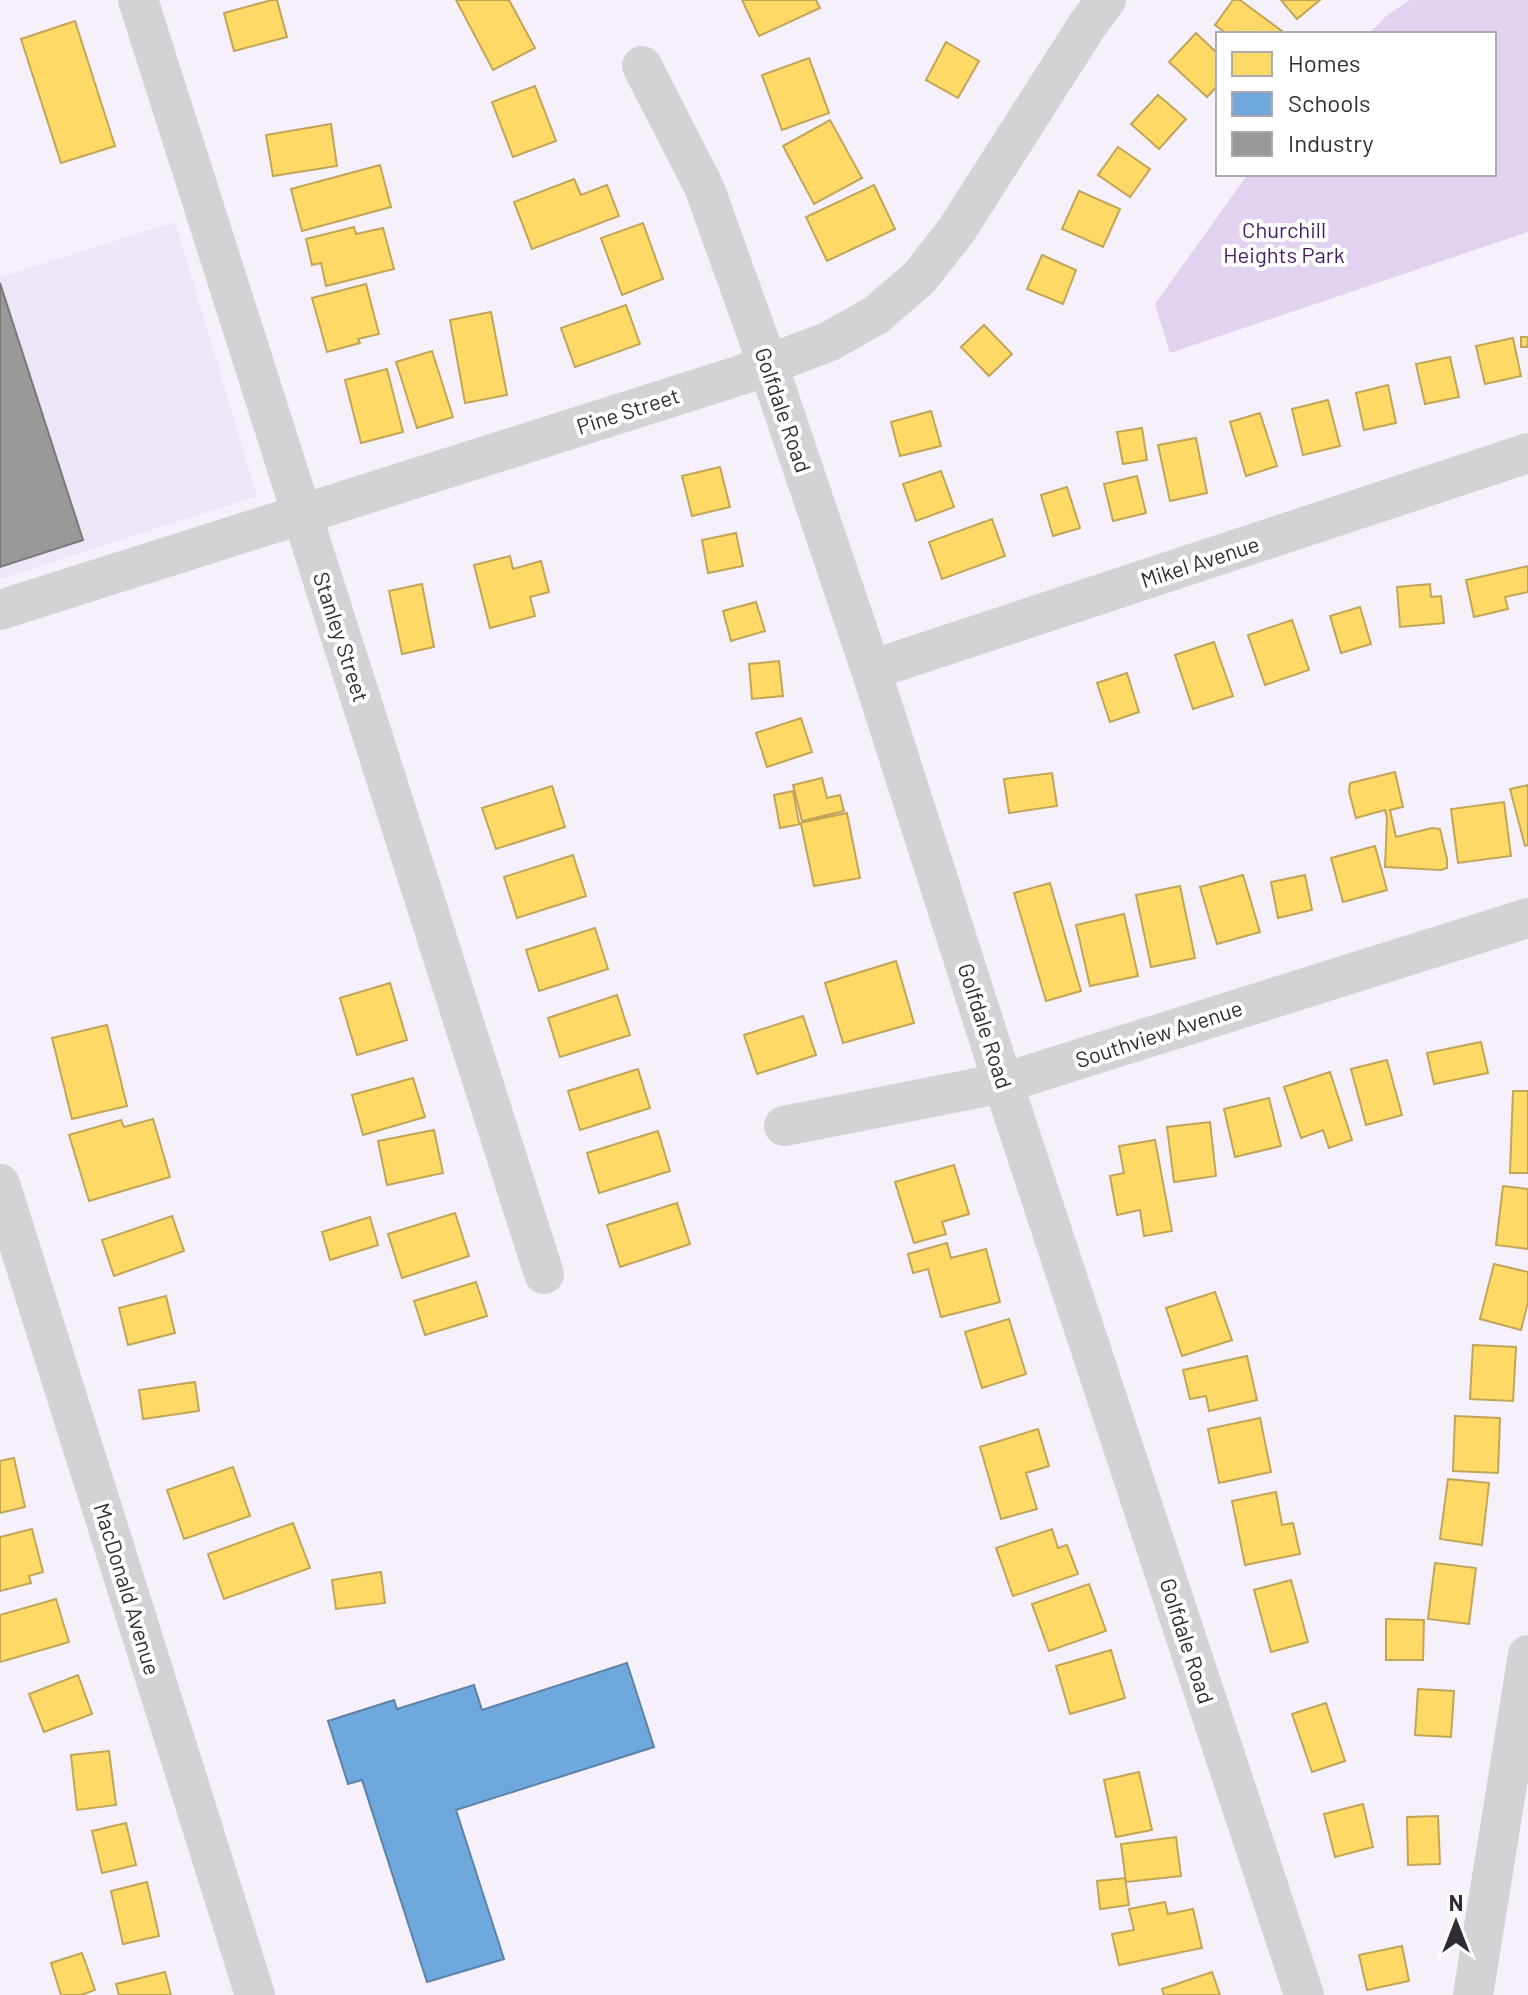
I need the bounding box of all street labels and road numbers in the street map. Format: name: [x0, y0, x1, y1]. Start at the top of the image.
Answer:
street label: Golfdale Road: [750, 344, 817, 476]
street label: Pine Street: [573, 381, 682, 439]
street label: Mikel Avenue: [1137, 530, 1262, 592]
street label: Stanley Street: [309, 568, 375, 705]
street label: Golfdale Road: [953, 960, 1018, 1092]
street label: Southview Avenue: [1072, 994, 1245, 1072]
street label: MacDonald Avenue: [89, 1500, 166, 1678]
street label: Golfdale Road: [1155, 1575, 1220, 1707]

